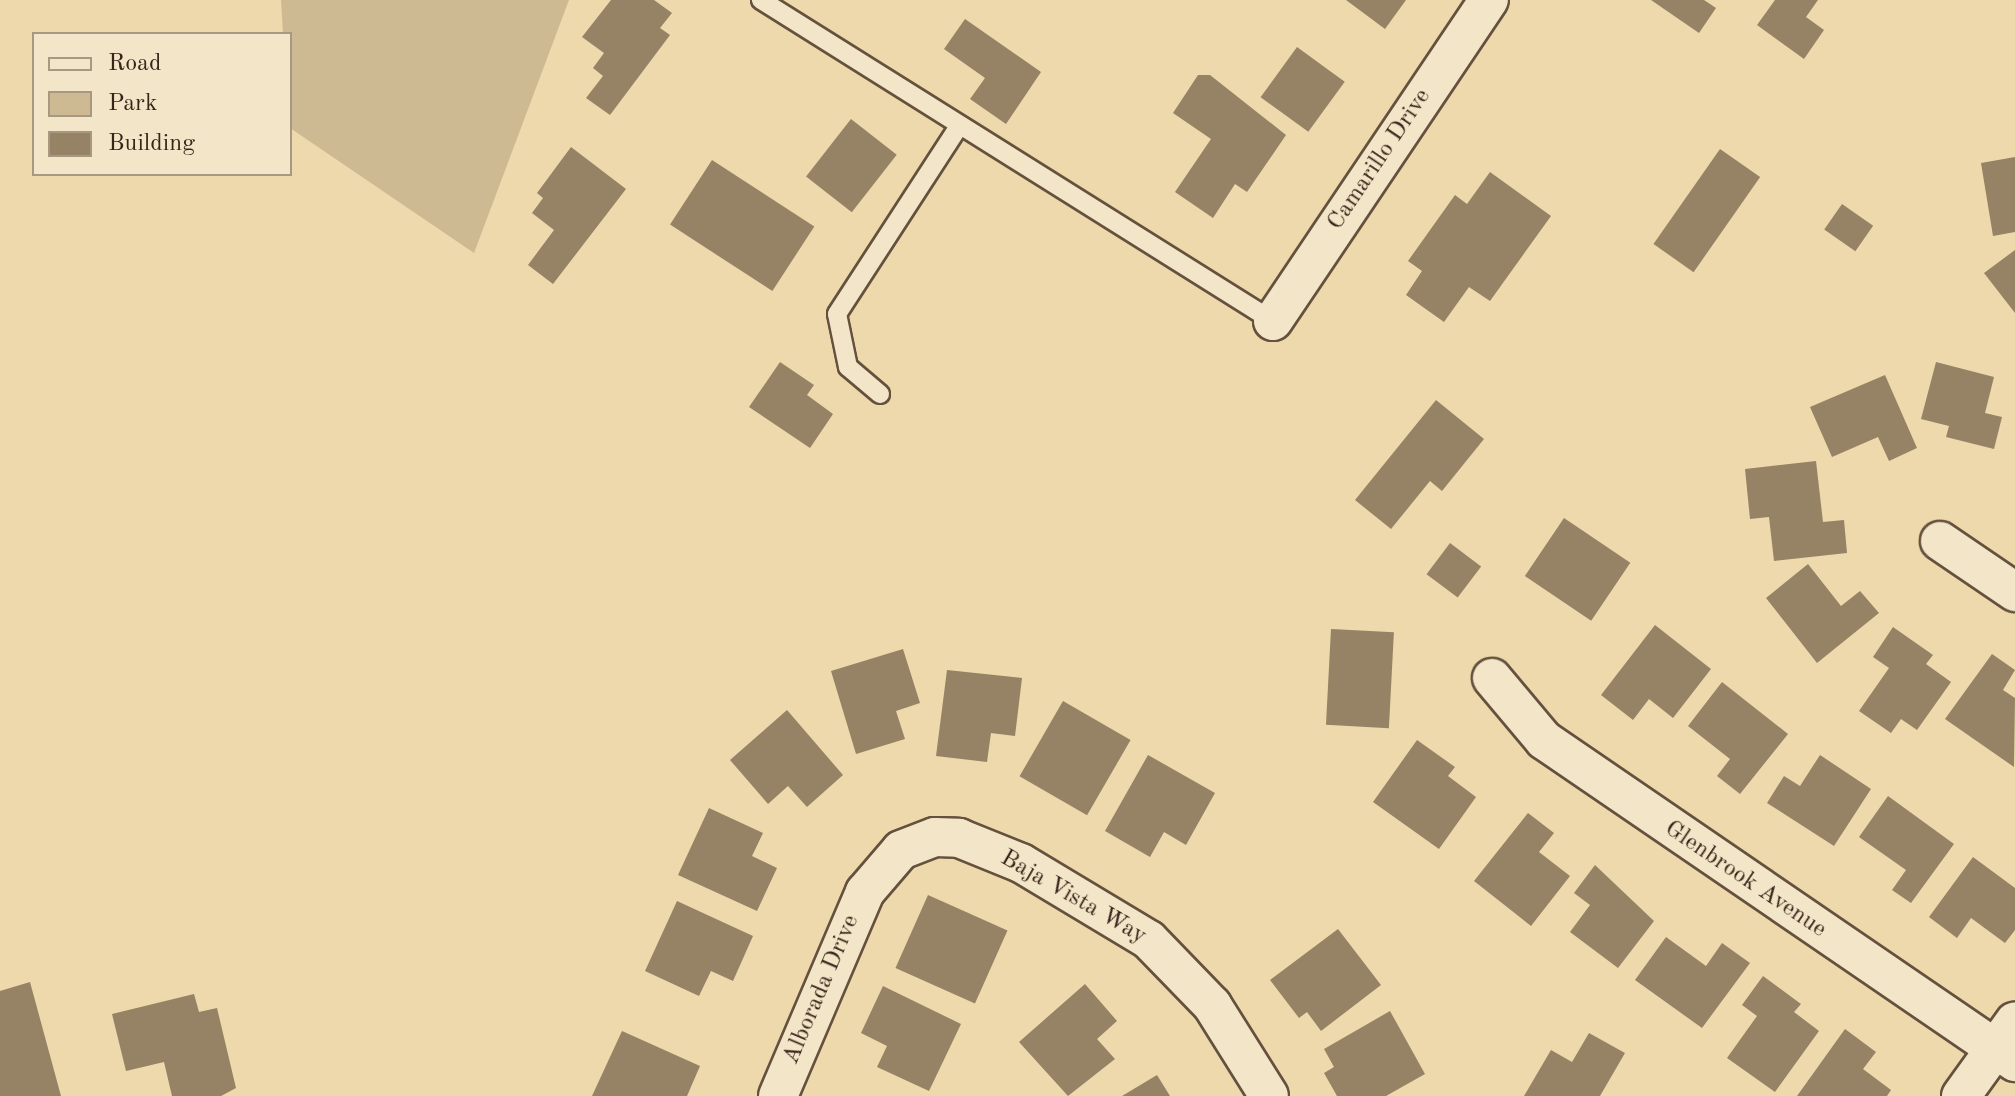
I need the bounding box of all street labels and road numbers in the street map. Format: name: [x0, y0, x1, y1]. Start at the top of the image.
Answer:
street label: Camarillo Drive: [1322, 84, 1438, 236]
street label: Glenbrook Avenue: [1659, 815, 1831, 945]
street label: Baja Vista Way: [995, 845, 1151, 951]
street label: Alborada Drive: [778, 911, 866, 1069]

